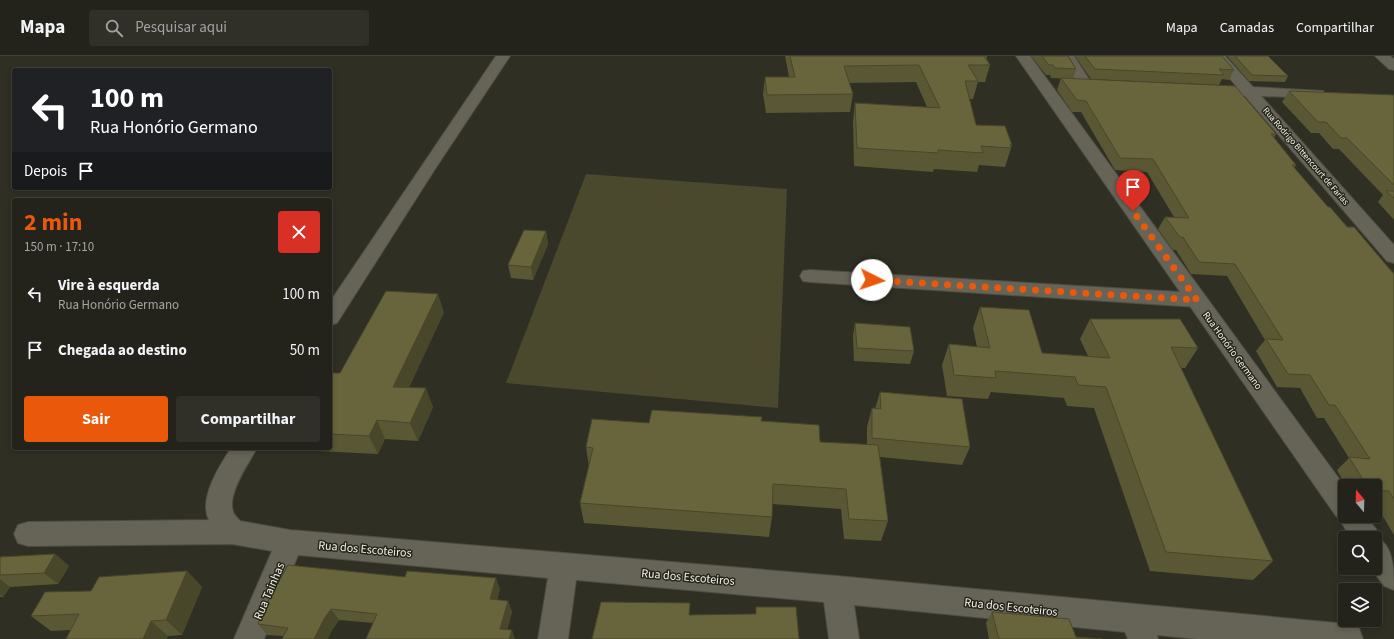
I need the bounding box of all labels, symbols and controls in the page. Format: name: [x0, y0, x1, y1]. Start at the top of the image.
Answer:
search box: [89, 10, 369, 46]
text: Mapa: [20, 14, 65, 41]
icon: search: [103, 17, 125, 39]
text: Pesquisar aqui: [135, 17, 227, 38]
text: Mapa: [1166, 18, 1198, 38]
text: Camadas: [1220, 18, 1274, 38]
text: Compartilhar: [1296, 18, 1374, 38]
text: 100 m: [90, 78, 164, 118]
icon: left: [24, 84, 76, 136]
street label: Rua Rodrigo Bittencourt de Farias: [1260, 105, 1352, 208]
text: Rua Honório Germano: [90, 115, 258, 140]
icon: arrive: [75, 160, 97, 182]
text: Depois: [24, 161, 67, 182]
pin: [1116, 170, 1150, 211]
icon: arrive: [1122, 176, 1144, 198]
text: 2 min: [24, 205, 82, 240]
button: close: [278, 211, 320, 253]
text: 150 m · 17:10: [24, 238, 94, 256]
position arrow: [851, 259, 893, 301]
text: Vire à esquerda: [58, 275, 160, 296]
icon: left: [24, 283, 46, 305]
text: 100 m: [282, 284, 320, 305]
text: Rua Honório Germano: [58, 296, 179, 314]
street label: Rua Honório Germano: [1199, 309, 1265, 392]
icon: arrive: [24, 339, 46, 361]
text: Chegada ao destino: [58, 340, 187, 361]
text: 50 m: [290, 340, 320, 361]
button: Sair: [24, 396, 168, 442]
button: Compartilhar: [176, 396, 320, 442]
north arrow: [1338, 479, 1382, 523]
map controls: [1338, 479, 1382, 627]
button: search: [1338, 531, 1382, 575]
street label: Rua dos Escoteiros: [318, 537, 412, 562]
street label: Rua Tainhas: [250, 560, 289, 622]
street label: Rua dos Escoteiros: [641, 565, 735, 590]
button: layers: [1338, 583, 1382, 627]
street label: Rua dos Escoteiros: [964, 594, 1058, 621]

